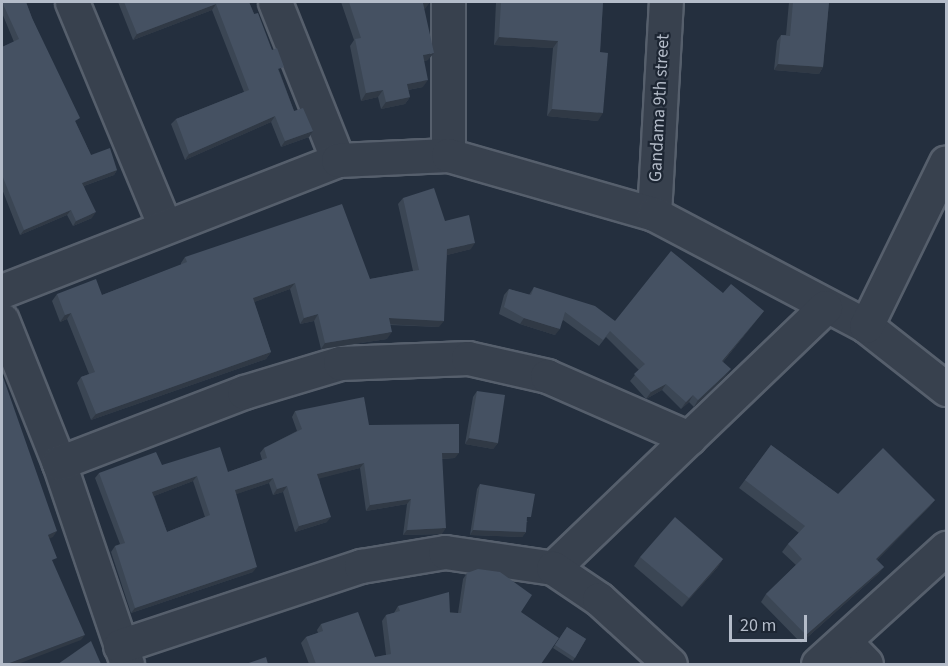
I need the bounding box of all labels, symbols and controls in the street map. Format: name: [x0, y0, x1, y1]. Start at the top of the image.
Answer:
street label: Gandama 9th street: [645, 33, 675, 183]
scale bar: [732, 603, 810, 641]
text: 20 m: [740, 613, 776, 638]

